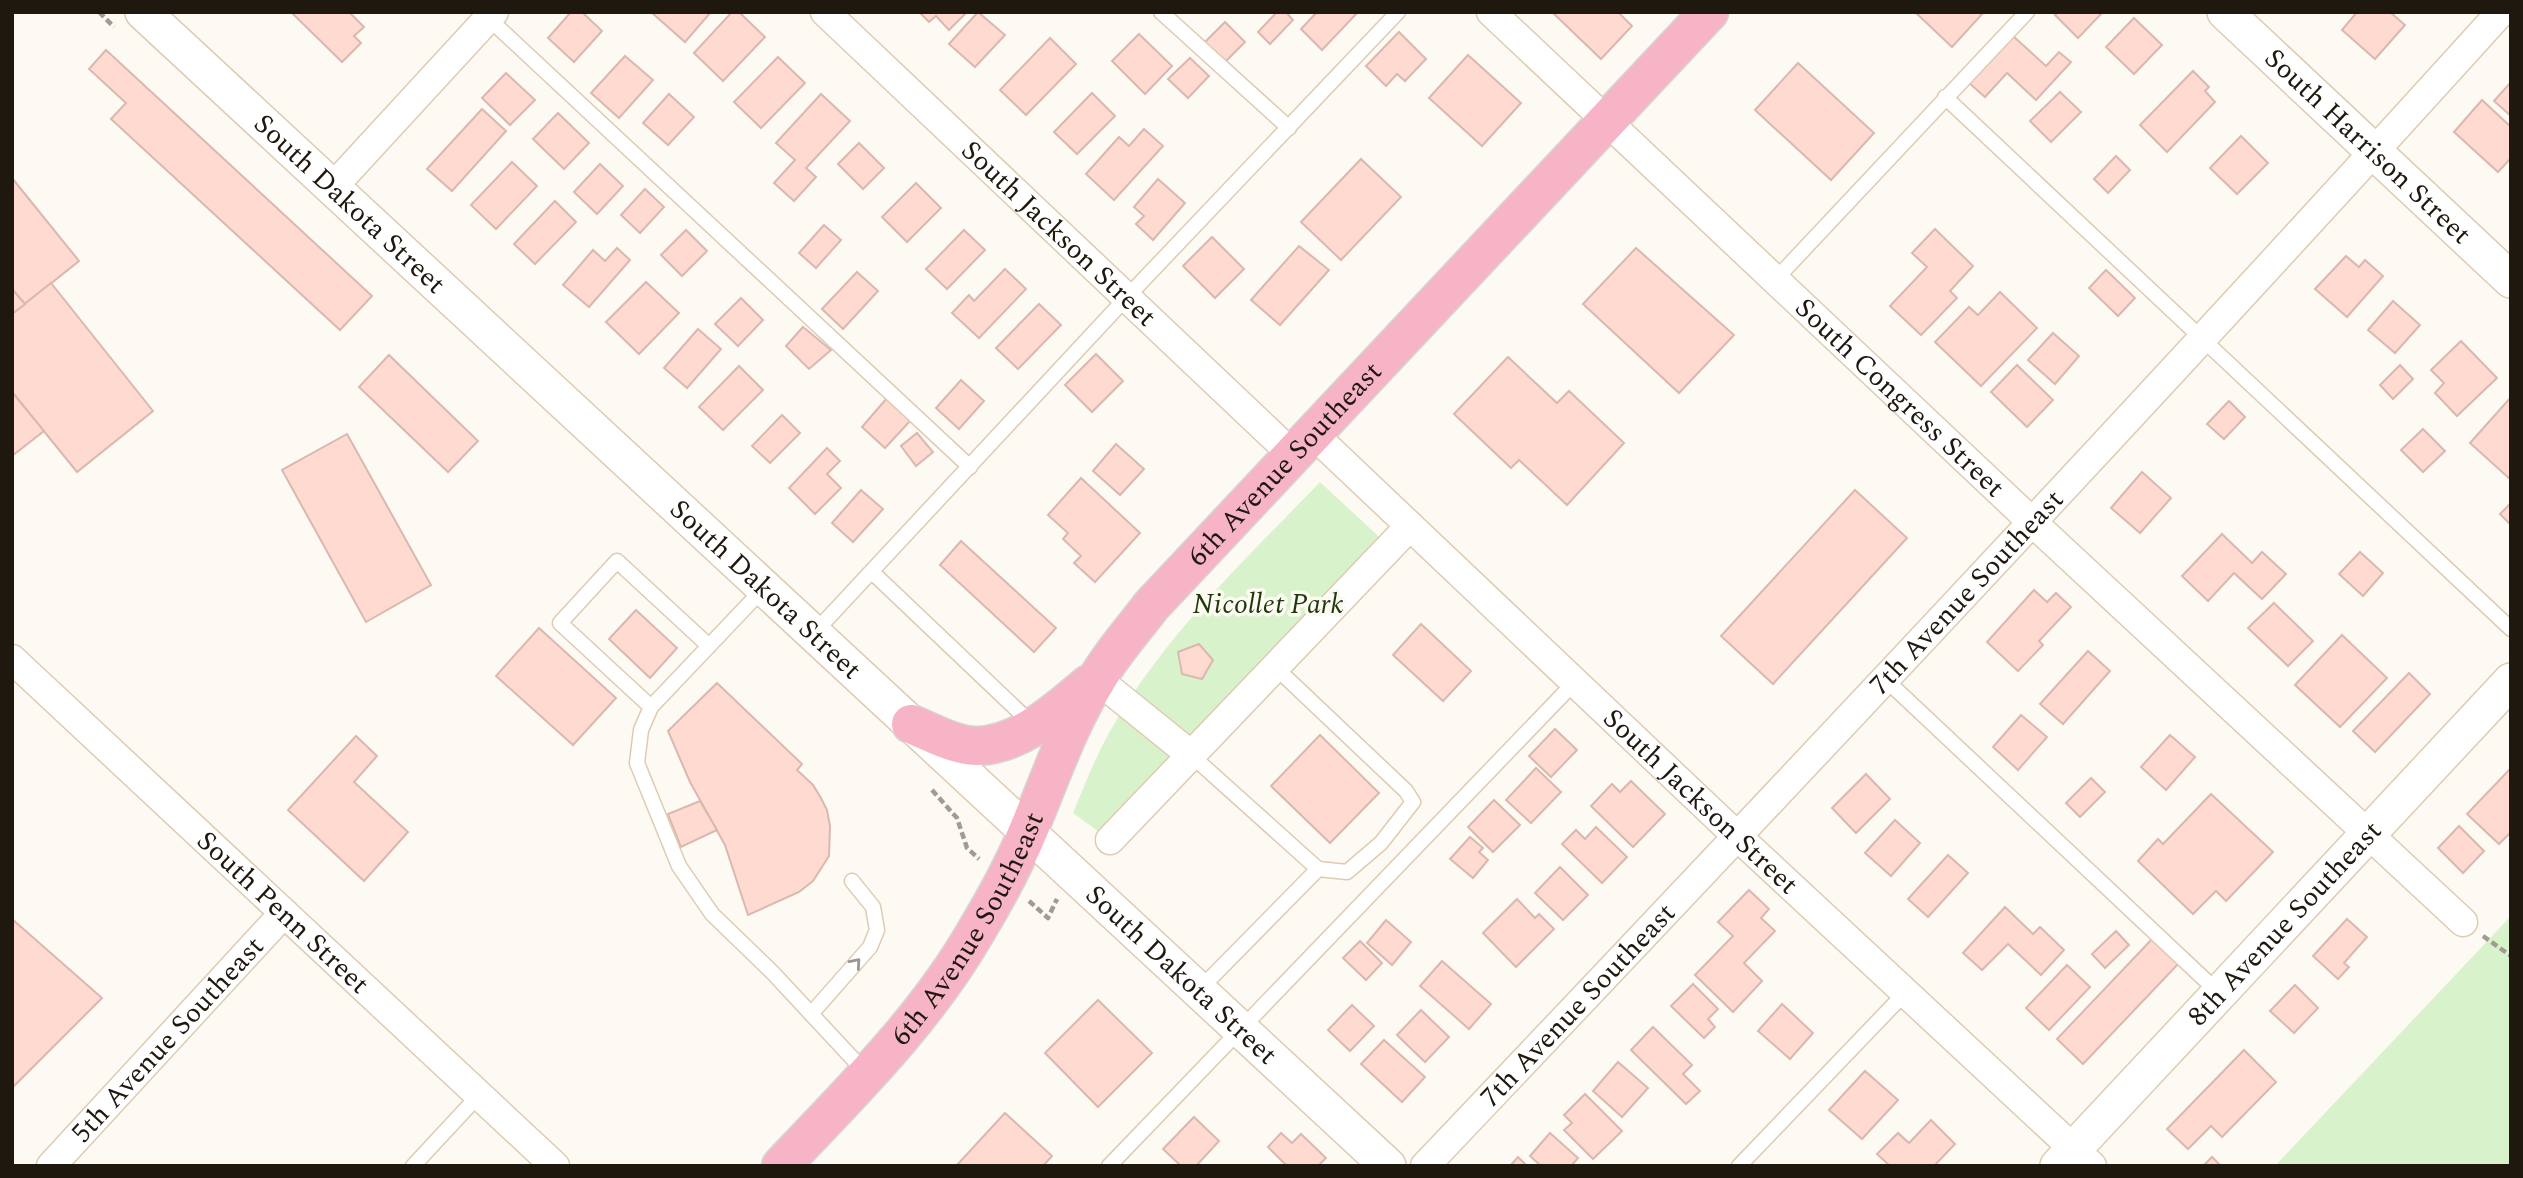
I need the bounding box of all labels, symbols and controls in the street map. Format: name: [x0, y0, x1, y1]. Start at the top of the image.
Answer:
street label: South Harrison Street: [2254, 38, 2482, 254]
street label: South Dakota Street: [244, 103, 456, 304]
street label: South Jackson Street: [951, 130, 1167, 337]
street label: South Congress Street: [1785, 287, 2015, 508]
street label: 6th Avenue Southeast: [1177, 351, 1392, 576]
street label: 7th Avenue Southeast: [1859, 479, 2074, 705]
street label: South Dakota Street: [660, 489, 872, 690]
park label: Nicollet Park: [1192, 583, 1344, 626]
street label: South Jackson Street: [1593, 698, 1809, 905]
street label: 6th Avenue Southeast: [880, 805, 1055, 1055]
street label: 8th Avenue Southeast: [2177, 811, 2392, 1036]
street label: South Penn Street: [187, 820, 380, 1004]
street label: South Dakota Street: [1076, 874, 1288, 1075]
street label: 7th Avenue Southeast: [1470, 893, 1686, 1117]
street label: 5th Avenue Southeast: [61, 926, 274, 1153]
one-way arrow: [848, 958, 860, 971]

